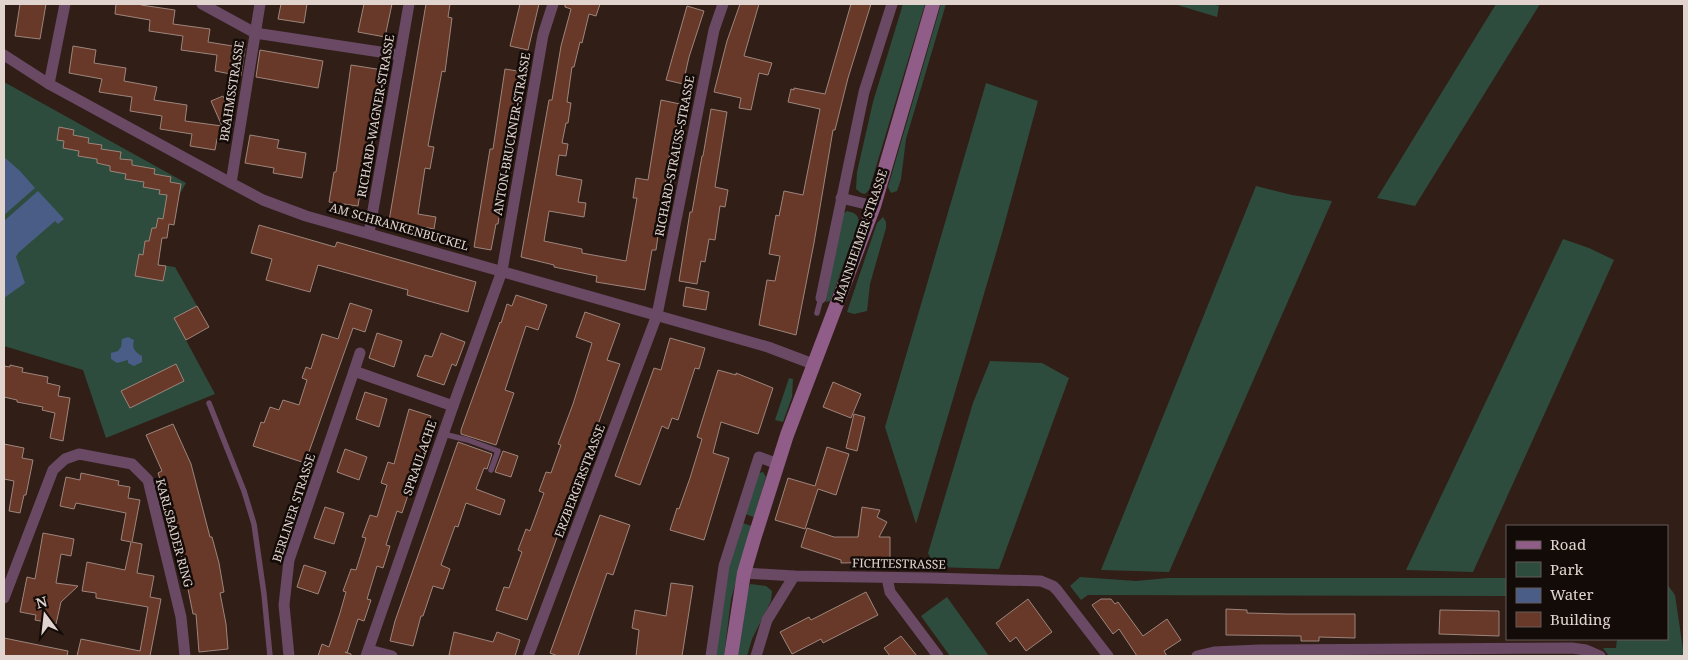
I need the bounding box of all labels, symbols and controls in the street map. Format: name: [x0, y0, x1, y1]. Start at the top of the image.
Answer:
street label: RICHARD-WAGNER-STRASSE: [353, 33, 398, 199]
street label: BRAHMSSTRASSE: [215, 39, 248, 143]
street label: ANTON-BRUCKNER-STRASSE: [489, 51, 534, 217]
street label: RICHARD-STRAUSS-STRASSE: [651, 74, 698, 238]
street label: MANNHEIMER STRASSE: [830, 167, 891, 305]
street label: AM SCHRANKENBUCKEL: [328, 199, 471, 255]
street label: SPRAULACHE: [399, 418, 440, 498]
street label: ERZBERGERSTRASSE: [550, 422, 609, 540]
street label: BERLINER STRASSE: [268, 451, 319, 564]
street label: KARLSBADER RING: [152, 477, 197, 590]
legend: [1506, 525, 1668, 640]
text: Road: [1550, 534, 1586, 554]
street label: FICHTESTRASSE: [852, 554, 946, 573]
text: Park: [1550, 559, 1584, 579]
text: Water: [1550, 584, 1593, 604]
north arrow: [20, 590, 70, 640]
text: N: [34, 591, 49, 613]
text: Building: [1550, 609, 1611, 629]

